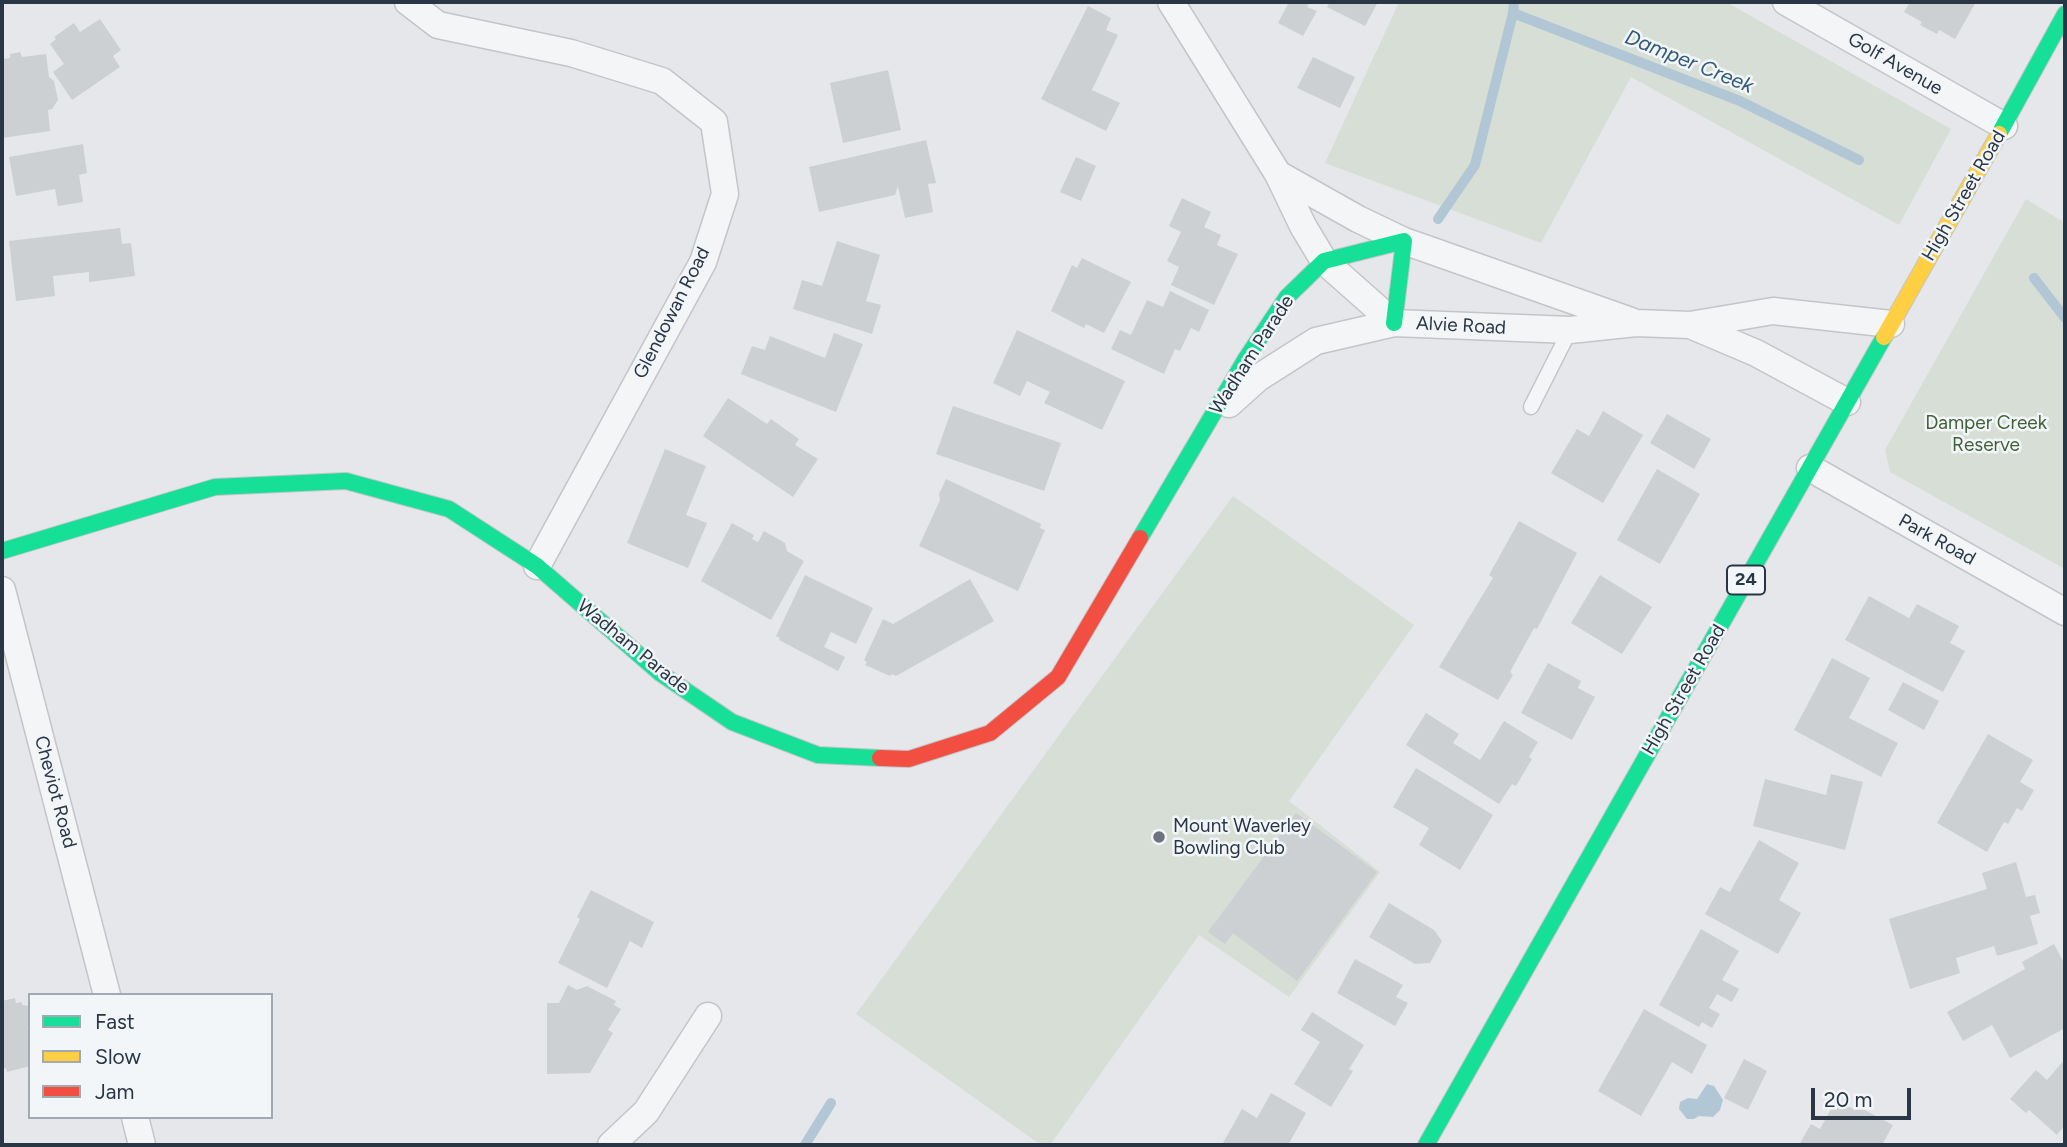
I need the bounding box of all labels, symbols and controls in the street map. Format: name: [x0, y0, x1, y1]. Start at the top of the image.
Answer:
water label: Damper Creek: [1621, 25, 1757, 99]
street label: Golf Avenue: [1844, 28, 1946, 100]
street label: High Street Road: [1917, 127, 2011, 265]
street label: Glendowan Road: [629, 243, 715, 383]
street label: Wadham Parade: [1205, 291, 1299, 419]
street label: Alvie Road: [1415, 312, 1507, 340]
park label: Damper Creek Reserve: [1925, 412, 2047, 456]
street label: Park Road: [1894, 510, 1980, 570]
road number: 24: [1727, 566, 1765, 594]
street label: Wadham Parade: [572, 595, 694, 699]
street label: High Street Road: [1637, 621, 1731, 759]
street label: Cheviot Road: [29, 733, 81, 851]
place label: Mount Waverley Bowling Club: [1173, 815, 1311, 859]
marker: Mount Waverley Bowling Club: [1151, 829, 1167, 845]
legend: [28, 993, 273, 1119]
text: Fast: [95, 1009, 135, 1034]
text: Slow: [95, 1044, 141, 1069]
scale bar: [1815, 1074, 1915, 1118]
text: Jam: [95, 1079, 134, 1104]
text: 20 m: [1824, 1087, 1872, 1112]

